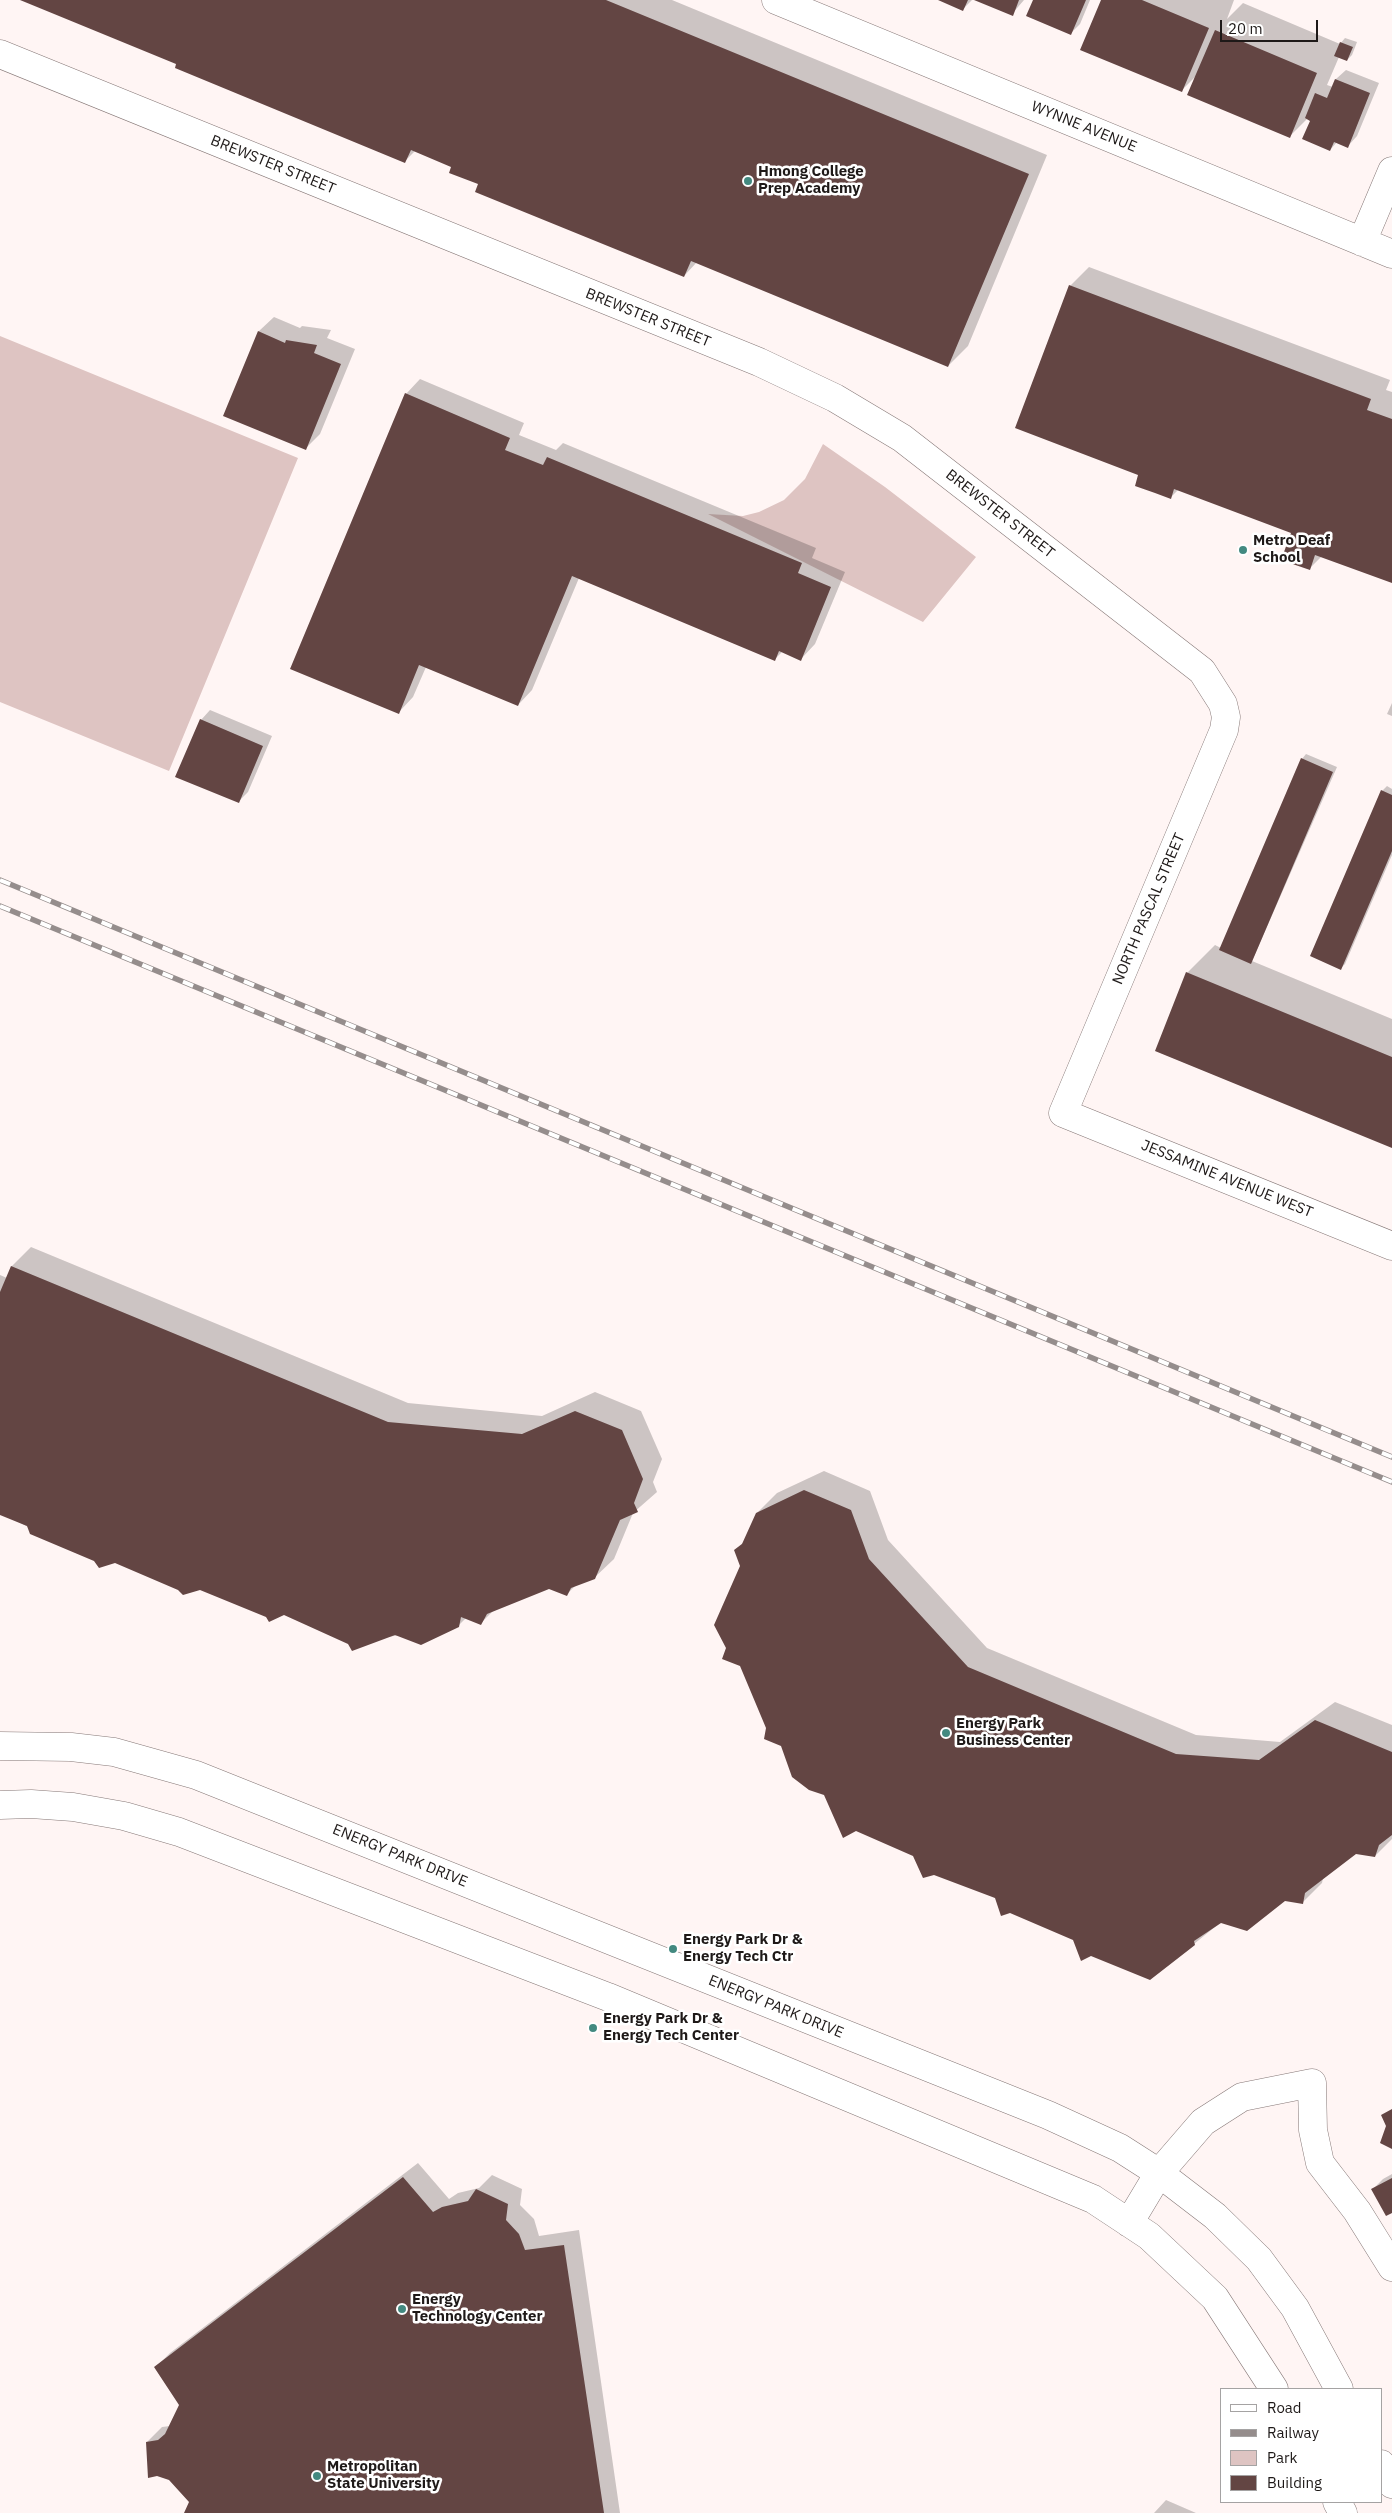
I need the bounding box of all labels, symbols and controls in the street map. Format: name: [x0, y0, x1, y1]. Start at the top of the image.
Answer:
scale bar: [1222, 10, 1320, 42]
text: 20 m: [1228, 19, 1263, 38]
street label: WYNNE AVENUE: [1029, 98, 1139, 156]
street label: BREWSTER STREET: [208, 132, 338, 198]
place label: Hmong College Prep Academy: [758, 163, 864, 198]
marker: Hmong College Prep Academy: [742, 175, 754, 187]
street label: BREWSTER STREET: [583, 285, 713, 351]
street label: BREWSTER STREET: [942, 466, 1058, 562]
place label: Metro Deaf School: [1253, 532, 1330, 567]
marker: Metro Deaf School: [1237, 544, 1249, 556]
street label: NORTH PASCAL STREET: [1109, 831, 1189, 987]
street label: JESSAMINE AVENUE WEST: [1139, 1136, 1315, 1222]
place label: Energy Park Business Center: [956, 1715, 1070, 1750]
marker: Energy Park Business Center: [940, 1727, 952, 1739]
street label: ENERGY PARK DRIVE: [330, 1821, 470, 1891]
place label: Energy Park Dr & Energy Tech Ctr: [683, 1931, 803, 1966]
marker: Energy Park Dr & Energy Tech Ctr: [667, 1943, 679, 1955]
street label: ENERGY PARK DRIVE: [706, 1972, 846, 2042]
place label: Energy Park Dr & Energy Tech Center: [603, 2010, 739, 2045]
marker: Energy Park Dr & Energy Tech Center: [587, 2022, 599, 2034]
place label: Energy Technology Center: [412, 2291, 543, 2326]
marker: Energy Technology Center: [396, 2303, 408, 2315]
legend: [1220, 2388, 1382, 2503]
text: Road: [1267, 2398, 1302, 2417]
text: Railway: [1267, 2423, 1319, 2442]
text: Park: [1267, 2448, 1297, 2467]
place label: Metropolitan State University: [327, 2458, 440, 2493]
marker: Metropolitan State University: [311, 2470, 323, 2482]
text: Building: [1267, 2473, 1322, 2492]

